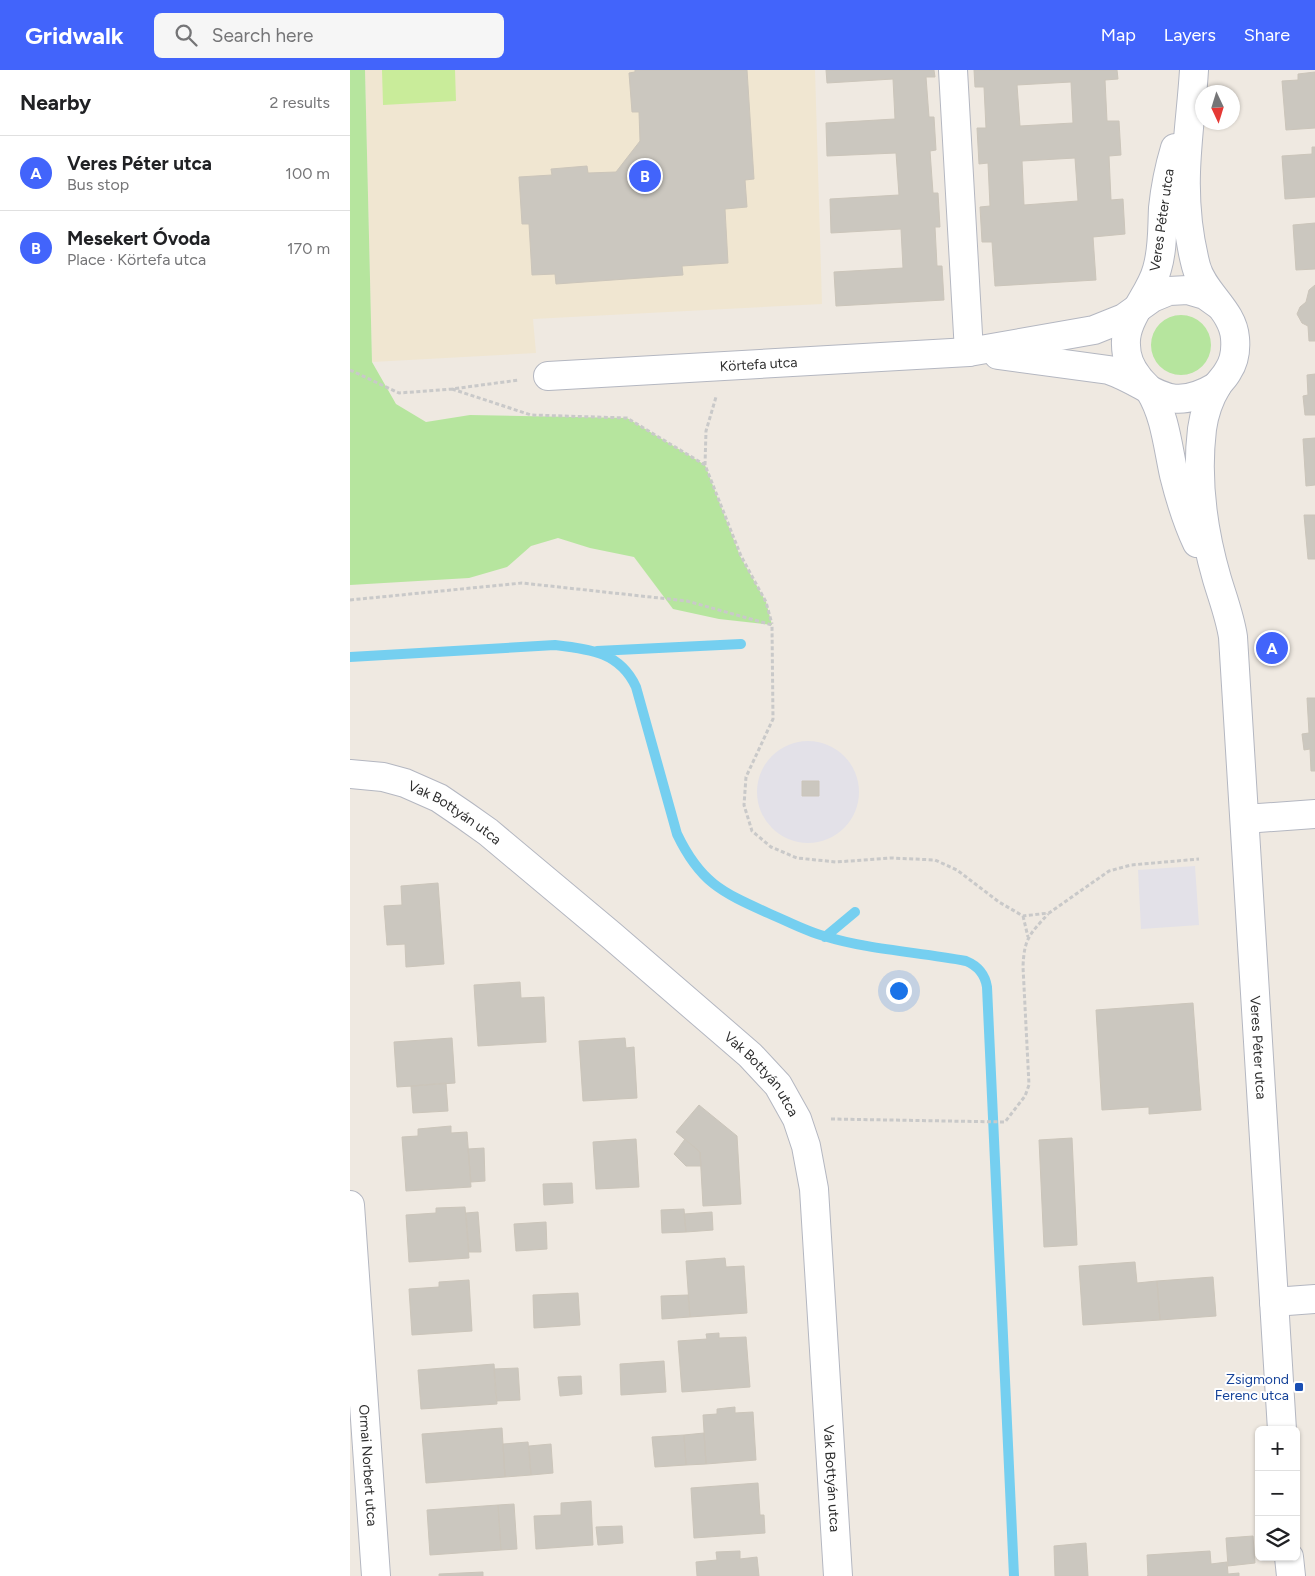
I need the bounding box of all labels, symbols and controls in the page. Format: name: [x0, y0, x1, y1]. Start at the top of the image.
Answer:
search box: [154, 13, 504, 58]
text: Gridwalk: [25, 21, 124, 50]
icon: search: [172, 21, 200, 49]
text: Search here: [212, 24, 313, 47]
text: Map: [1101, 24, 1136, 46]
text: Layers: [1164, 24, 1216, 46]
text: Share: [1244, 24, 1290, 46]
north arrow: [1195, 85, 1240, 130]
text: Nearby: [20, 90, 91, 115]
text: 2 results: [270, 93, 330, 112]
text: Veres Péter utca: [67, 152, 212, 175]
pin: B: [629, 157, 661, 195]
text: A: [30, 164, 42, 183]
text: 100 m: [285, 164, 330, 183]
street label: Veres Péter utca: [1146, 167, 1178, 273]
text: Bus stop: [67, 175, 129, 194]
text: Mesekert Óvoda: [67, 227, 211, 250]
text: B: [31, 239, 41, 258]
text: 170 m: [287, 239, 330, 258]
text: Place · Körtefa utca: [67, 250, 206, 269]
street label: Körtefa utca: [719, 353, 798, 375]
pin: A: [1256, 629, 1288, 667]
street label: Vak Bottyán utca: [406, 777, 505, 848]
your location: [886, 978, 912, 1004]
street label: Veres Péter utca: [1247, 995, 1270, 1100]
street label: Vak Bottyán utca: [721, 1028, 802, 1120]
place label: Zsigmond Ferenc utca: [1215, 1371, 1289, 1404]
marker: Zsigmond Ferenc utca: [1293, 1381, 1305, 1393]
street label: Ormai Norbert utca: [355, 1404, 381, 1527]
street label: Vak Bottyán utca: [820, 1424, 844, 1533]
map controls: [1255, 1426, 1300, 1561]
button: +: [1255, 1426, 1300, 1471]
button: −: [1255, 1471, 1300, 1516]
button: layers: [1255, 1516, 1300, 1561]

